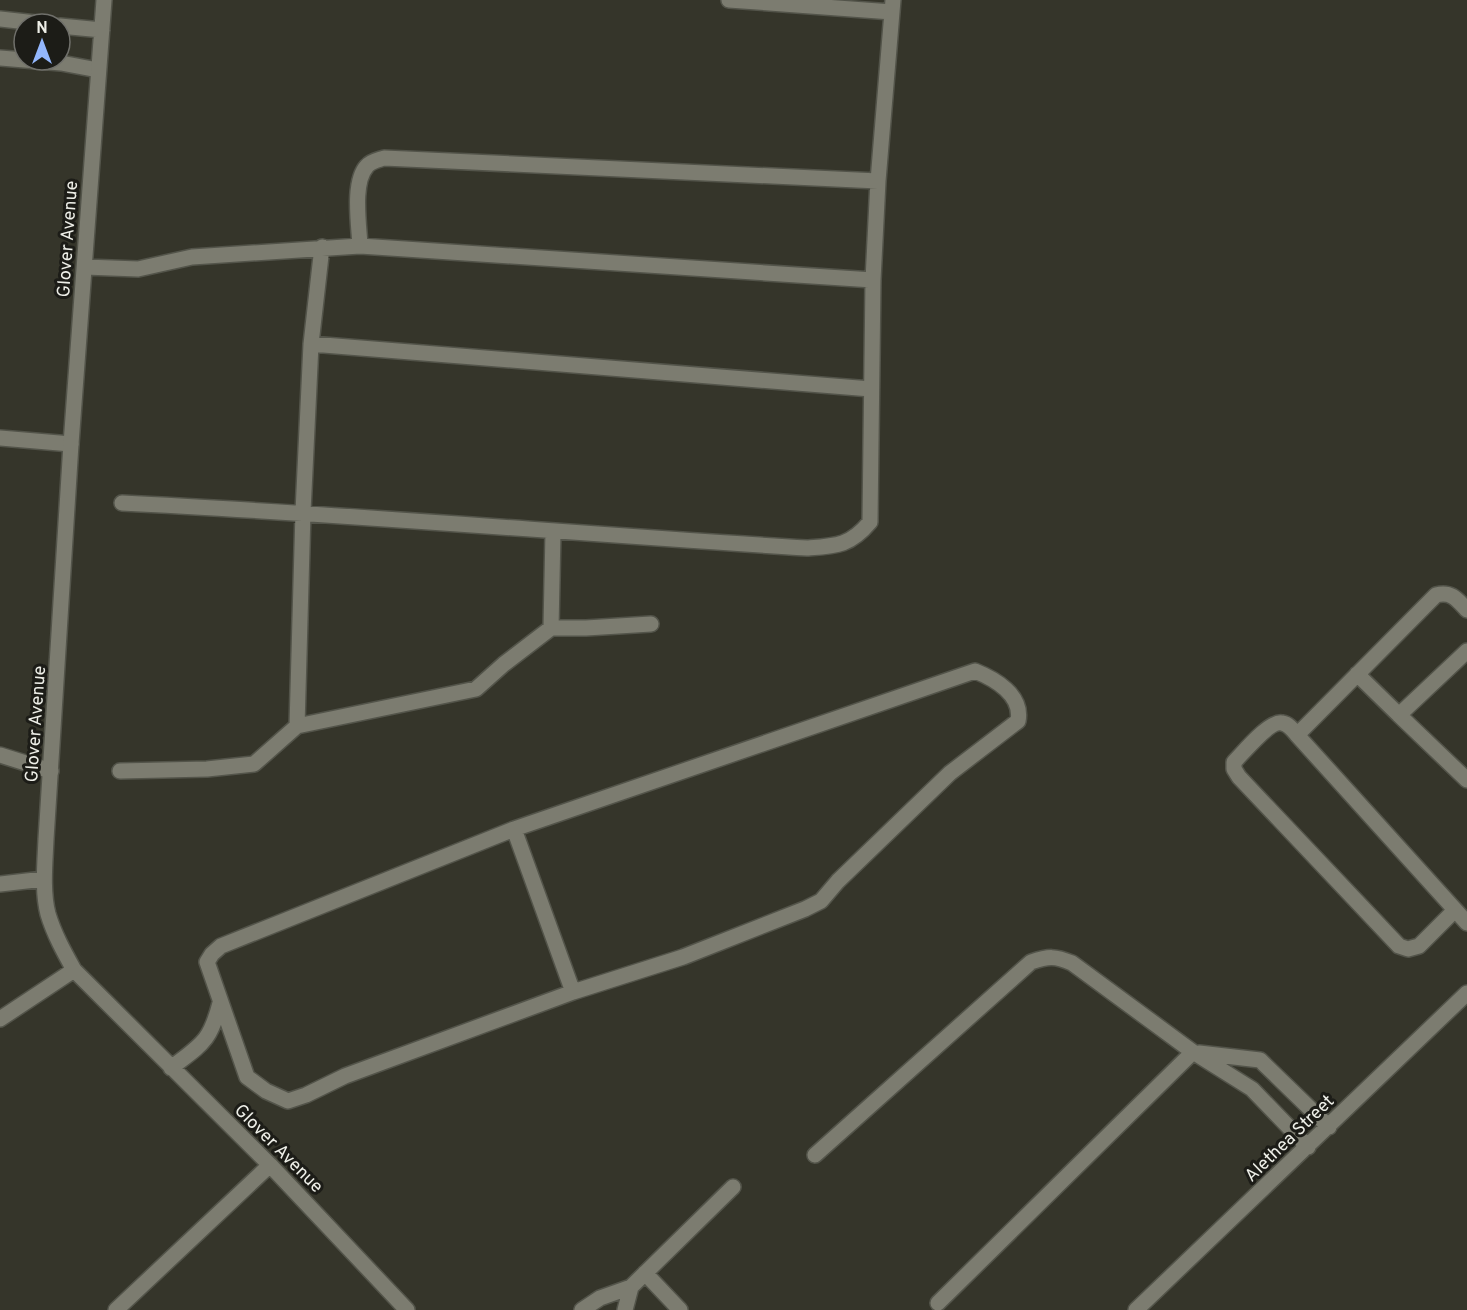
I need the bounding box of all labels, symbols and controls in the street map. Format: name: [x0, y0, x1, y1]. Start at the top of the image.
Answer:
north arrow: [12, 12, 72, 72]
text: N: [36, 19, 48, 39]
street label: Glover Avenue: [53, 180, 84, 298]
street label: Glover Avenue: [21, 665, 52, 783]
street label: Alethea Street: [1240, 1090, 1340, 1188]
street label: Glover Avenue: [229, 1100, 327, 1198]

